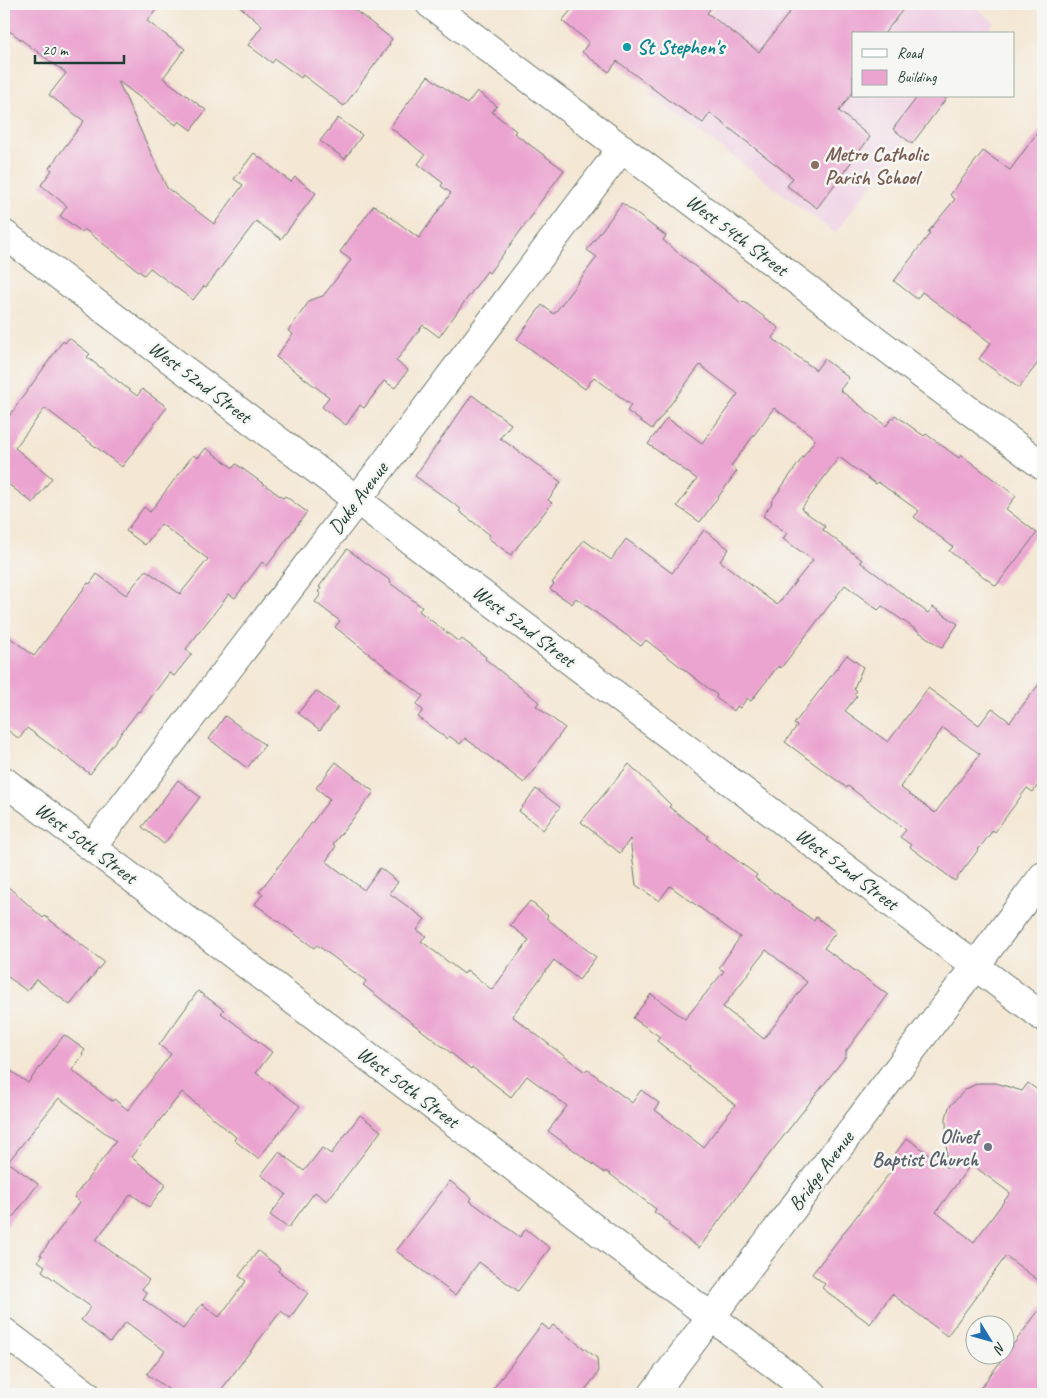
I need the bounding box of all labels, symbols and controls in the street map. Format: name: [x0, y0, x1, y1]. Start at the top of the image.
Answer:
scale bar: [35, 32, 124, 64]
legend: [852, 32, 1014, 98]
place label: St Stephen's: [637, 35, 726, 60]
text: 20 m: [42, 41, 69, 60]
marker: St Stephen's: [621, 41, 633, 53]
text: Road: [897, 44, 924, 63]
text: Building: [897, 68, 937, 87]
place label: Metro Catholic Parish School: [825, 142, 930, 190]
marker: Metro Catholic Parish School: [809, 159, 821, 171]
street label: West 54th Street: [681, 189, 795, 283]
street label: West 52nd Street: [144, 335, 258, 430]
street label: Duke Avenue: [323, 456, 394, 539]
street label: West 52nd Street: [468, 579, 582, 674]
street label: West 50th Street: [30, 797, 144, 891]
street label: West 52nd Street: [791, 822, 905, 917]
street label: West 50th Street: [352, 1041, 466, 1135]
place label: Olivet Baptist Church: [872, 1124, 981, 1172]
street label: Bridge Avenue: [783, 1125, 860, 1216]
marker: Olivet Baptist Church: [982, 1141, 994, 1153]
north arrow: [964, 1316, 1014, 1366]
text: N: [989, 1339, 1009, 1358]

